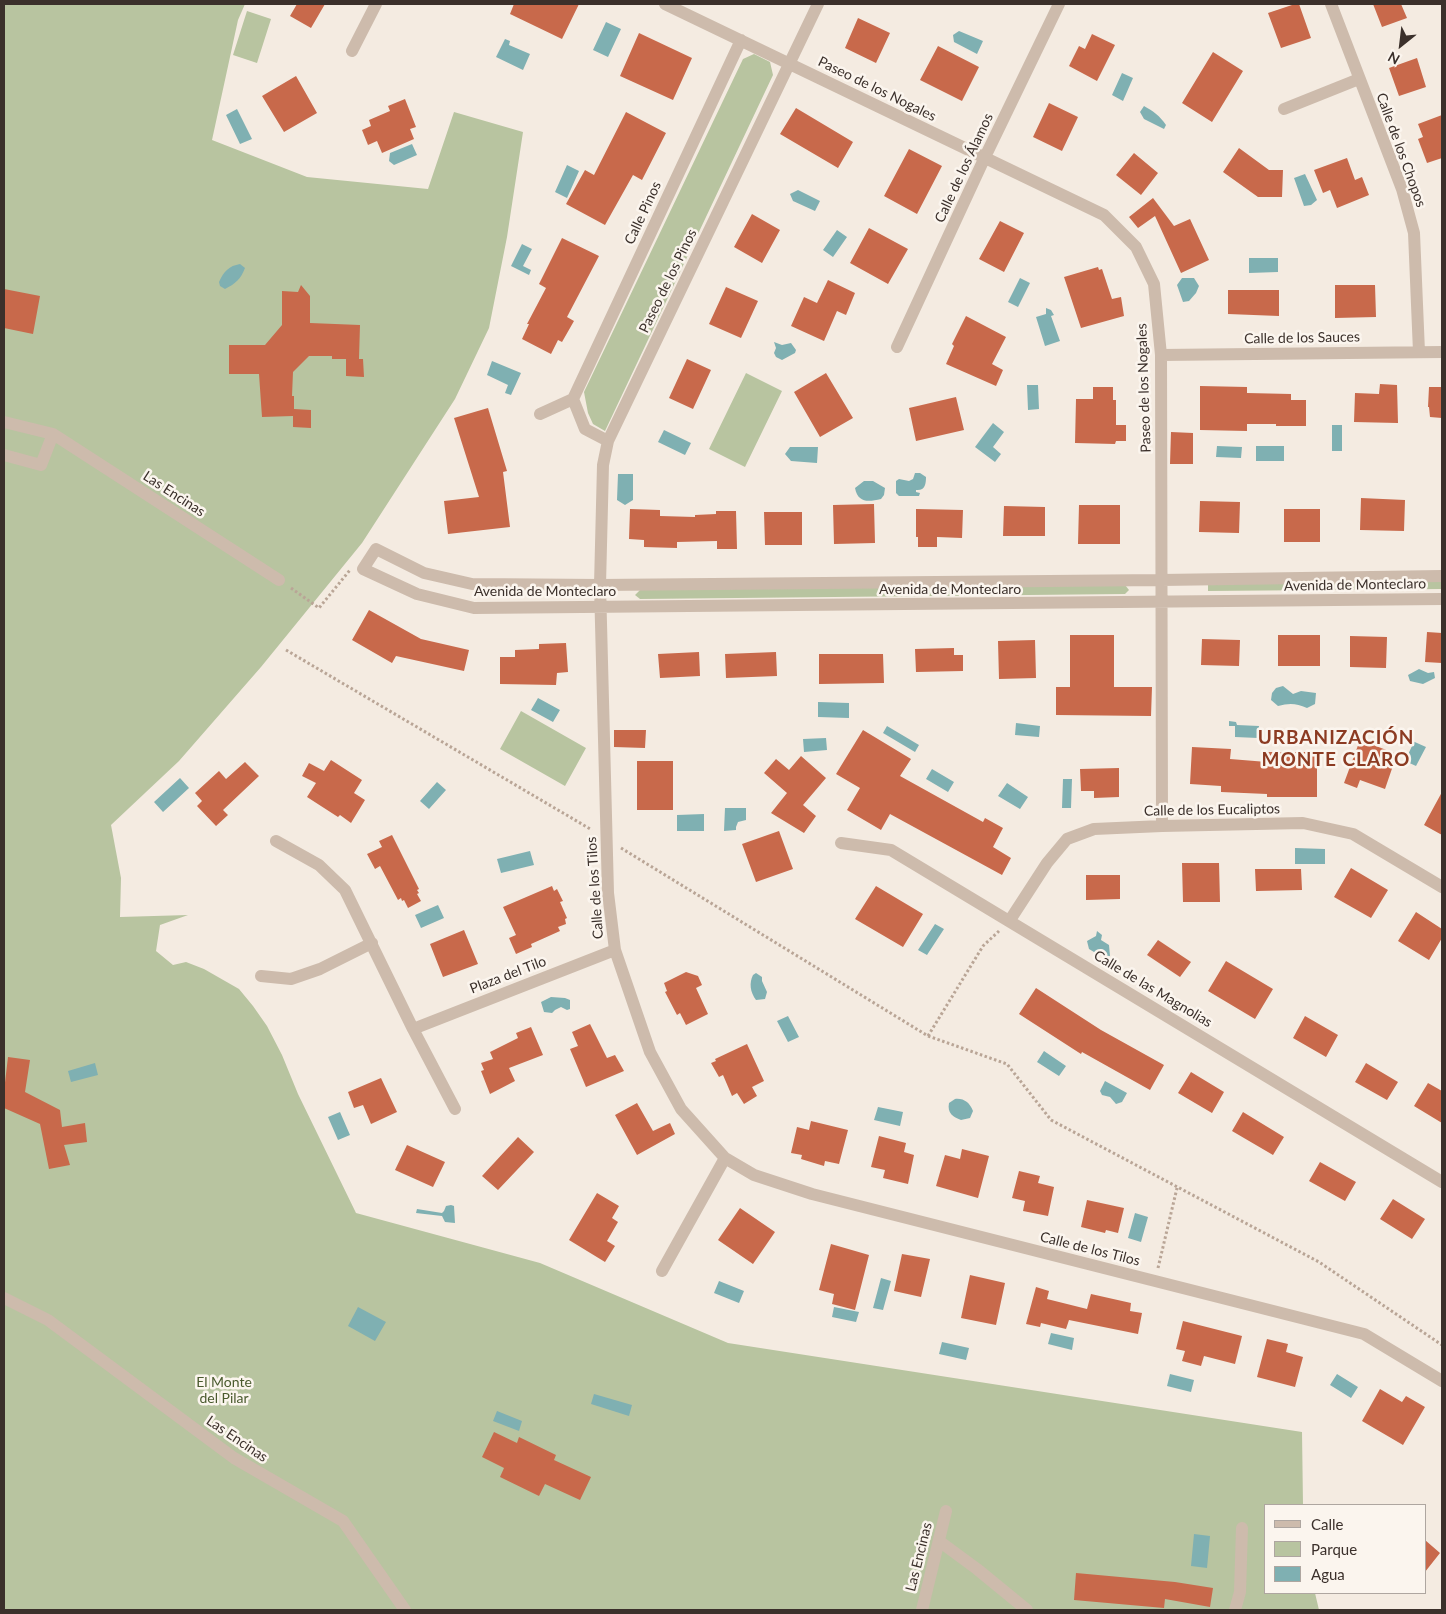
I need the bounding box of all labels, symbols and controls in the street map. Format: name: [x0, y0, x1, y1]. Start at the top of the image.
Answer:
north arrow: [1376, 20, 1426, 70]
text: N: [1385, 49, 1402, 69]
street label: Paseo de los Nogales: [815, 53, 939, 125]
street label: Calle de los Chopos: [1372, 90, 1430, 210]
street label: Calle de los Álamos: [931, 111, 997, 225]
street label: Calle Pinos: [621, 179, 665, 247]
street label: Paseo de los Pinos: [636, 226, 700, 336]
street label: Paseo de los Nogales: [1133, 323, 1155, 453]
street label: Calle de los Sauces: [1244, 329, 1360, 347]
street label: Las Encinas: [140, 468, 208, 520]
street label: Avenida de Monteclaro: [1284, 575, 1426, 595]
street label: Avenida de Monteclaro: [879, 581, 1021, 597]
street label: Avenida de Monteclaro: [474, 583, 616, 599]
district label: URBANIZACIÓN MONTE CLARO: [1256, 727, 1416, 771]
street label: Calle de los Eucaliptos: [1144, 800, 1280, 820]
street label: Calle de los Tilos: [583, 836, 607, 940]
street label: Calle de las Magnolias: [1091, 947, 1215, 1031]
street label: Plaza del Tilo: [467, 953, 549, 997]
street label: Calle de los Tilos: [1038, 1228, 1142, 1270]
park label: El Monte del Pilar: [196, 1374, 252, 1406]
street label: Las Encinas: [203, 1412, 271, 1466]
legend: [1264, 1504, 1426, 1594]
text: Calle: [1311, 1515, 1343, 1533]
street label: Las Encinas: [902, 1521, 936, 1593]
text: Parque: [1311, 1540, 1357, 1558]
text: Agua: [1311, 1565, 1345, 1583]

